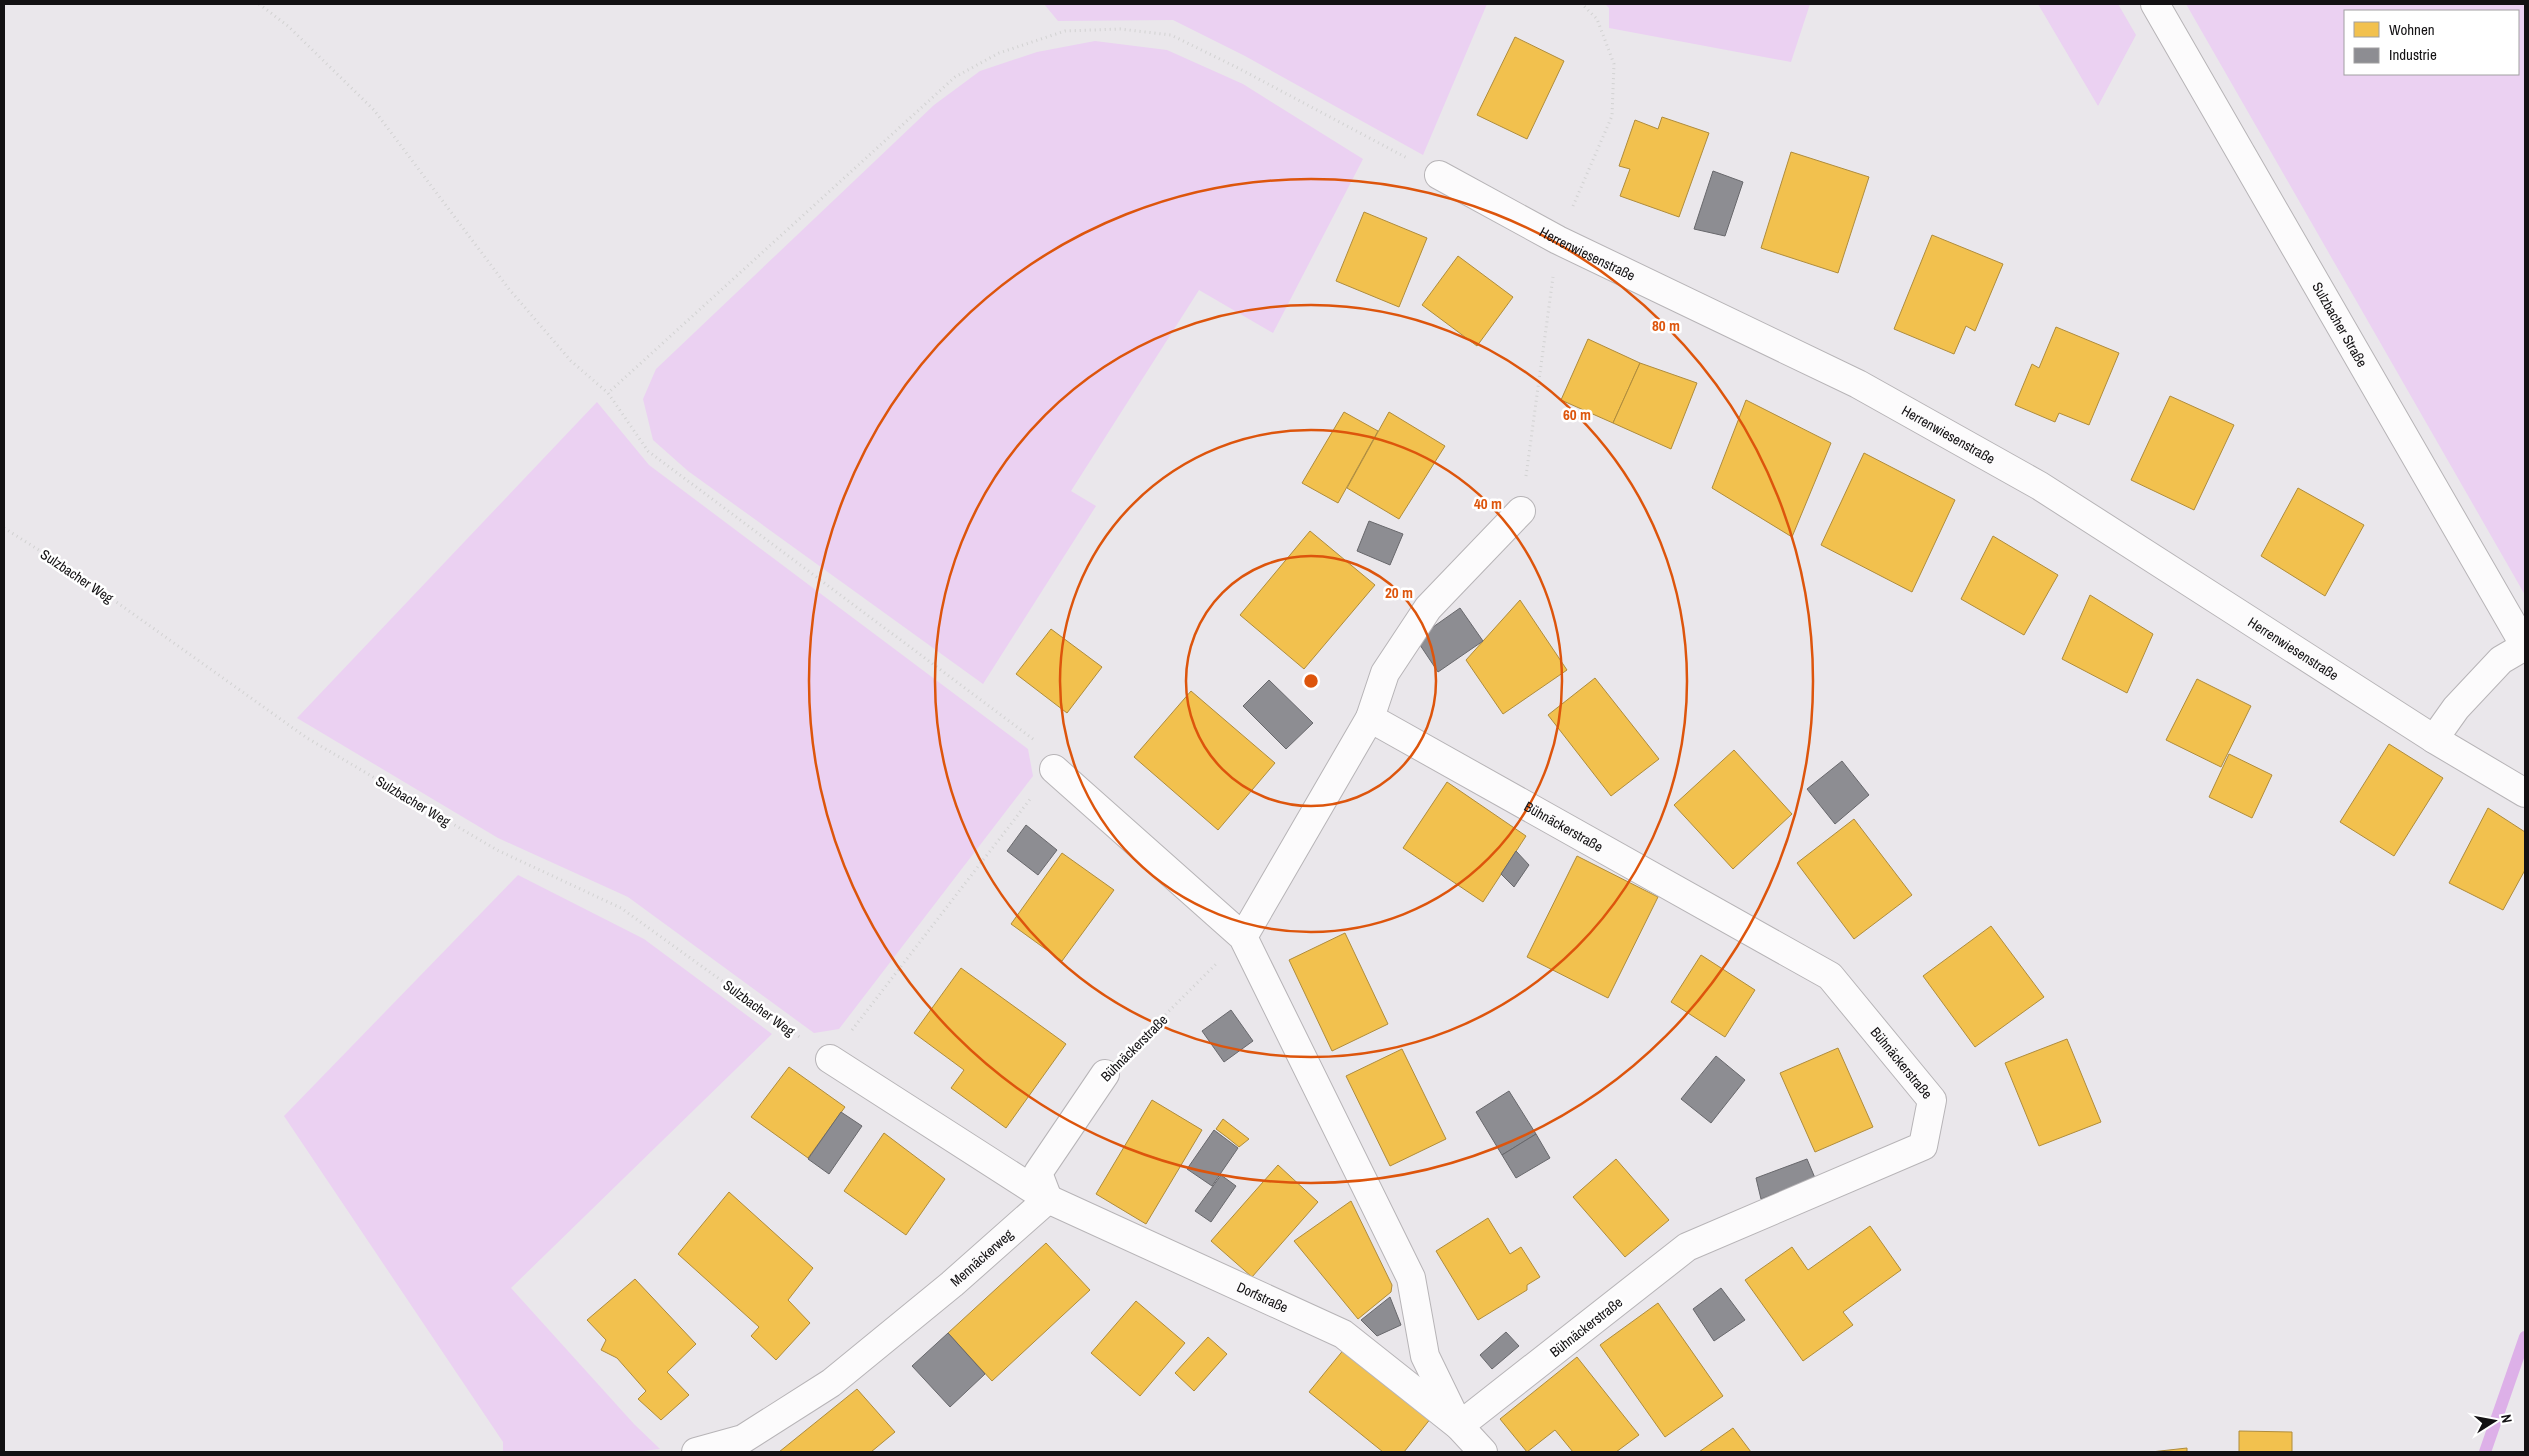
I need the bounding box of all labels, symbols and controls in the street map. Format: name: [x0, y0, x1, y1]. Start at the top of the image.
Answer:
legend: [2344, 10, 2519, 75]
text: Wohnen: [2389, 19, 2435, 40]
text: Industrie: [2389, 44, 2437, 65]
street label: Herrenwiesenstraße: [1536, 223, 1638, 285]
street label: Sulzbacher Straße: [2308, 279, 2371, 370]
text: 80 m: [1652, 315, 1680, 336]
street label: Herrenwiesenstraße: [1899, 401, 1998, 468]
text: 60 m: [1563, 404, 1591, 425]
text: 40 m: [1474, 493, 1502, 514]
street label: Sulzbacher Weg: [37, 545, 117, 607]
text: 20 m: [1385, 582, 1413, 603]
street label: Herrenwiesenstraße: [2245, 613, 2342, 684]
centre of rings: [1302, 672, 1320, 690]
street label: Sulzbacher Weg: [372, 772, 454, 831]
street label: Bühnäckerstraße: [1521, 797, 1606, 856]
street label: Sulzbacher Weg: [720, 976, 799, 1040]
street label: Bühnäckerstraße: [1097, 1011, 1171, 1085]
street label: Bühnäckerstraße: [1867, 1023, 1936, 1102]
street label: Mennäckerweg: [947, 1225, 1017, 1290]
street label: Dorfstraße: [1234, 1278, 1291, 1317]
street label: Bühnäckerstraße: [1546, 1293, 1626, 1361]
north arrow: [2469, 1396, 2519, 1446]
text: N: [2497, 1413, 2516, 1424]

